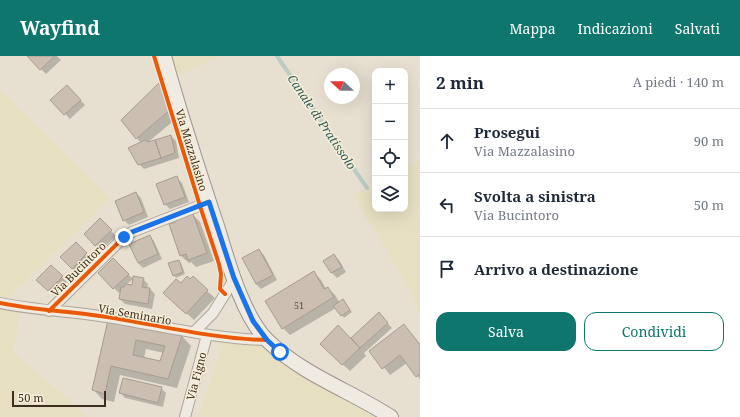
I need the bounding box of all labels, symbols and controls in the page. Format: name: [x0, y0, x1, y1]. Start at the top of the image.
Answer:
text: Wayfind: [20, 15, 100, 41]
text: Mappa: [509, 19, 556, 38]
text: Indicazioni: [578, 19, 653, 38]
text: Salvati: [675, 19, 720, 38]
north arrow: [324, 68, 360, 104]
map controls: [372, 68, 408, 212]
button: +: [372, 68, 408, 104]
water label: Canale di Pratissolo: [284, 71, 360, 173]
text: 2 min: [436, 71, 484, 94]
text: A piedi · 140 m: [633, 73, 724, 91]
button: −: [372, 104, 408, 140]
street label: Via Mazzalasino: [172, 107, 212, 193]
text: Prosegui: [474, 122, 540, 142]
icon: ahead: [436, 130, 458, 152]
text: 90 m: [694, 132, 724, 150]
button: locate: [372, 140, 408, 176]
text: Via Mazzalasino: [474, 142, 575, 160]
button: layers: [372, 176, 408, 212]
text: Svolta a sinistra: [474, 186, 596, 206]
icon: left: [436, 194, 458, 216]
text: 50 m: [694, 196, 724, 214]
text: Via Bucintoro: [474, 206, 559, 224]
route end: [115, 228, 133, 246]
street label: Via Bucintoro: [47, 238, 109, 300]
icon: arrive: [436, 258, 458, 280]
text: Arrivo a destinazione: [474, 259, 638, 279]
house number: 51: [294, 299, 304, 312]
street label: Via Seminario: [97, 300, 173, 328]
button: Salva: [436, 312, 576, 351]
button: Condividi: [584, 312, 724, 351]
route start: [271, 343, 289, 361]
street label: Via Figno: [182, 350, 210, 402]
scale bar: [12, 389, 106, 408]
text: 50 m: [18, 390, 44, 405]

